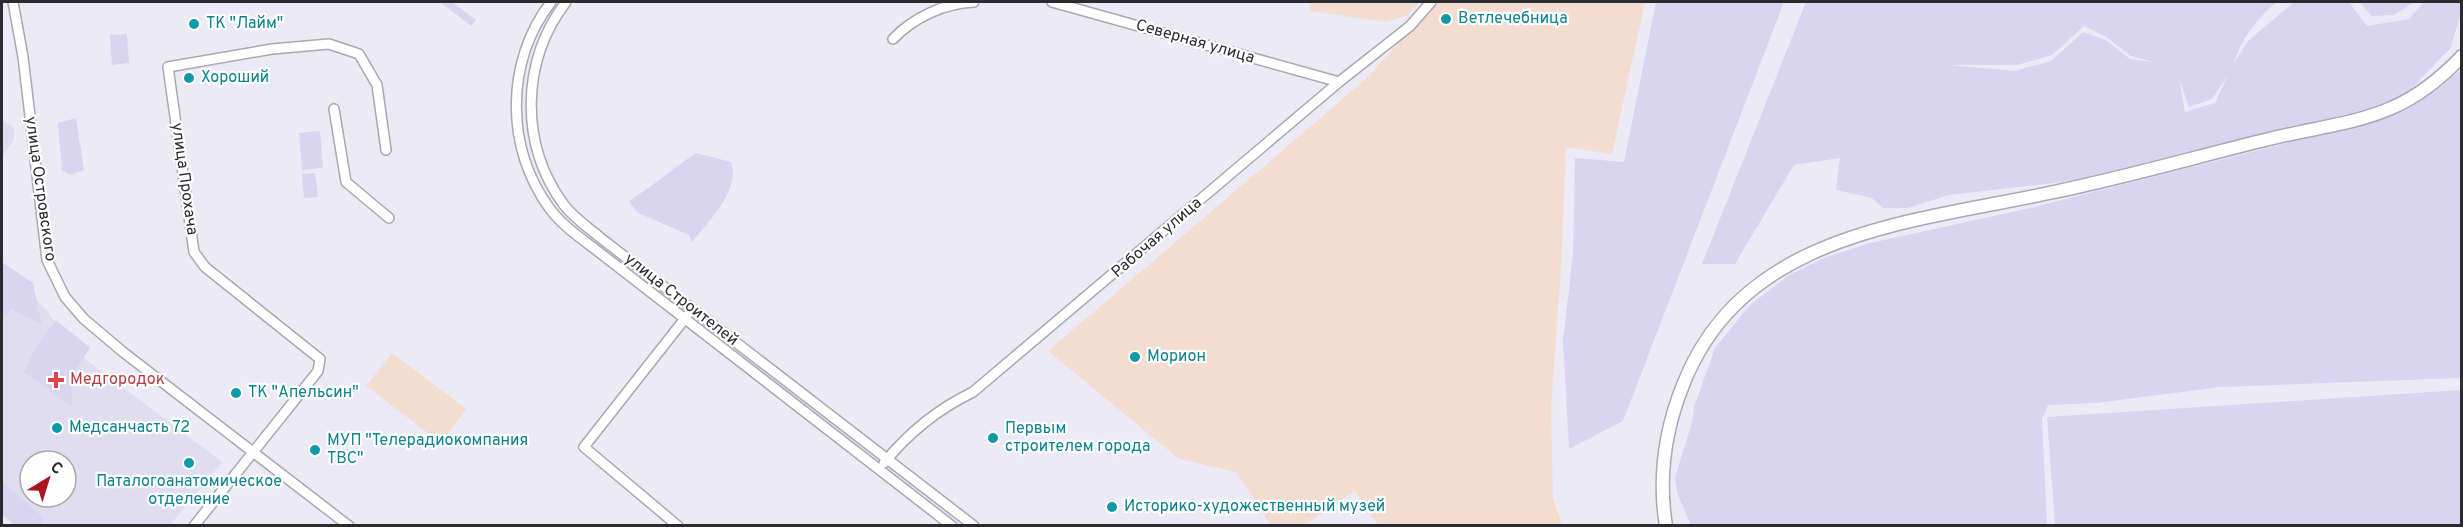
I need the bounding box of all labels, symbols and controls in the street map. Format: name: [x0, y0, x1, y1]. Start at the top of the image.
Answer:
place label: Ветлечебница: [1458, 9, 1568, 29]
marker: Ветлечебница: [1439, 12, 1453, 26]
place label: ТК "Лайм": [206, 14, 283, 34]
street label: Северная улица: [1133, 15, 1257, 69]
marker: ТК "Лайм": [187, 17, 201, 31]
place label: Хороший: [201, 68, 269, 88]
marker: Хороший: [182, 71, 196, 85]
street label: улица Островского: [20, 115, 60, 263]
street label: улица Прохача: [166, 122, 202, 236]
street label: Рабочая улица: [1108, 193, 1206, 283]
street label: улица Строителей: [620, 249, 742, 351]
place label: Морион: [1147, 347, 1206, 367]
marker: Морион: [1128, 350, 1142, 364]
place label: Медгородок: [70, 370, 165, 390]
marker: Медгородок: [47, 371, 65, 389]
place label: ТК "Апельсин": [248, 383, 359, 403]
marker: ТК "Апельсин": [229, 386, 243, 400]
place label: Медсанчасть 72: [69, 418, 190, 438]
place label: Первым строителем города: [1005, 419, 1151, 457]
marker: Медсанчасть 72: [50, 421, 64, 435]
place label: МУП "Телерадиокомпания ТВС": [327, 431, 528, 469]
marker: Первым строителем города: [986, 431, 1000, 445]
marker: МУП "Телерадиокомпания ТВС": [308, 443, 322, 457]
north arrow: [18, 449, 78, 509]
marker: Паталогоанатомическое отделение: [182, 456, 196, 470]
text: С: [46, 458, 66, 480]
place label: Паталогоанатомическое отделение: [96, 472, 282, 510]
place label: Историко-художественный музей: [1124, 497, 1385, 517]
marker: Историко-художественный музей: [1105, 500, 1119, 514]

